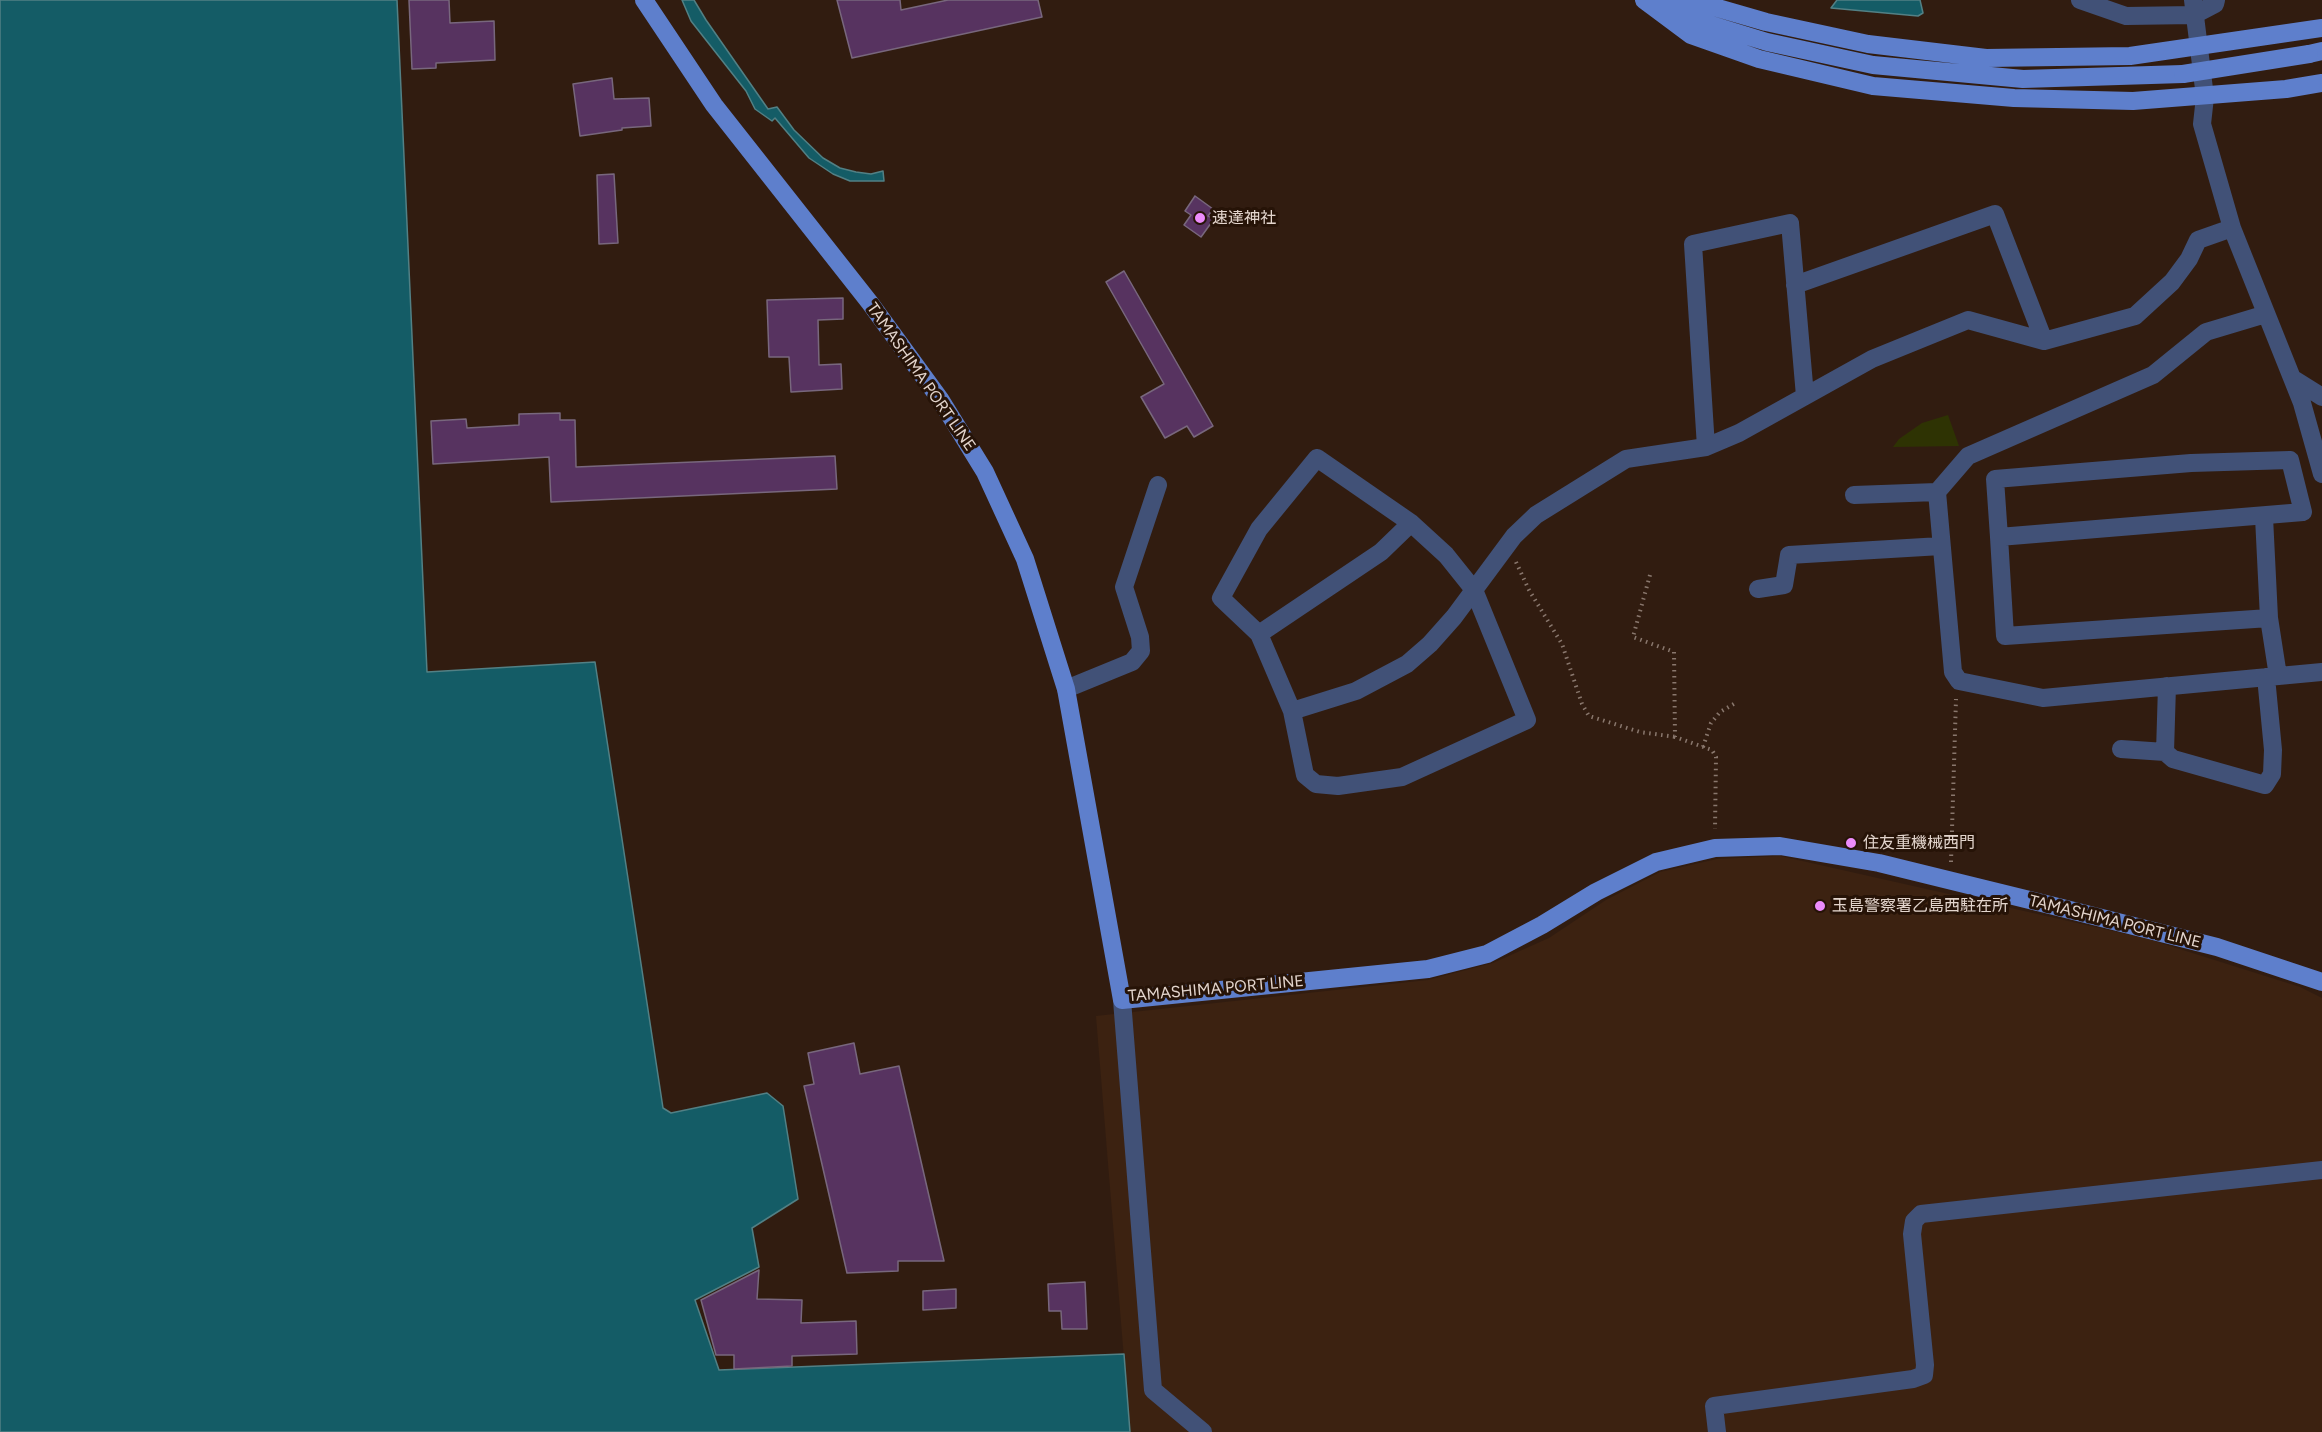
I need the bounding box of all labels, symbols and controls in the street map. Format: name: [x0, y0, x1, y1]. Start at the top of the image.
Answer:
place label: 速達神社: [1212, 208, 1276, 228]
marker: 速達神社: [1193, 211, 1207, 225]
street label: TAMASHIMA PORT LINE: [863, 299, 979, 455]
place label: 住友重機械西門: [1863, 833, 1975, 853]
marker: 住友重機械西門: [1844, 836, 1858, 850]
street label: TAMASHIMA PORT LINE: [2027, 891, 2203, 953]
place label: 玉島警察署乙島西駐在所: [1832, 896, 2008, 916]
marker: 玉島警察署乙島西駐在所: [1813, 899, 1827, 913]
street label: TAMASHIMA PORT LINE: [1127, 972, 1305, 1006]

